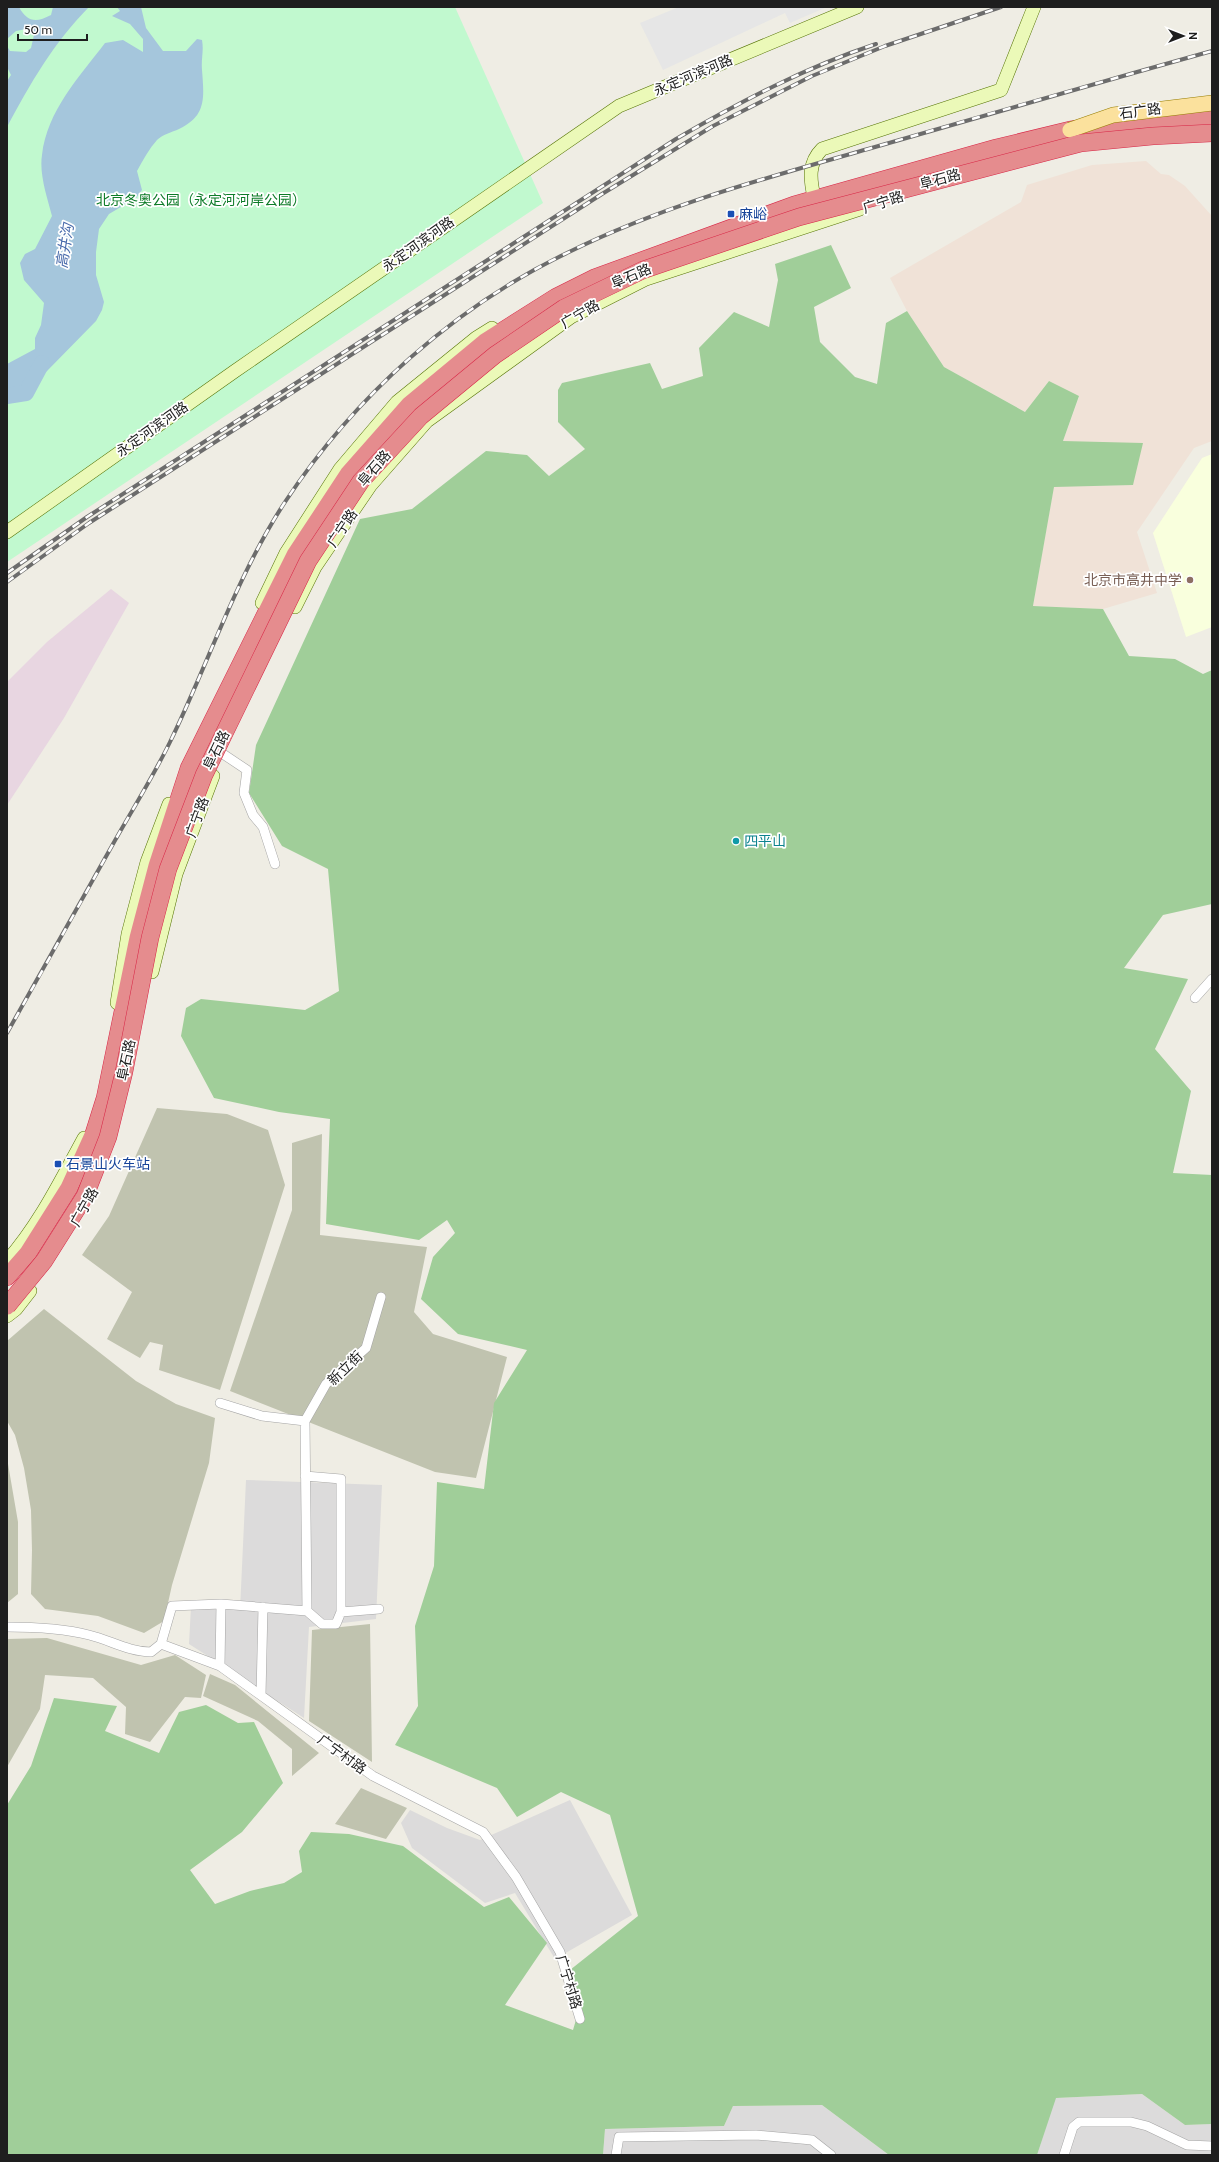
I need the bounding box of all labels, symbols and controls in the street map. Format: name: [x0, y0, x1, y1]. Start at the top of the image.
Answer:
scale bar: [18, 16, 87, 42]
north arrow: [1163, 16, 1203, 56]
text: 50 m: [24, 22, 52, 37]
text: N: [1186, 32, 1200, 40]
street label: 永定河滨河路: [651, 50, 735, 100]
street label: 石广路: [1118, 99, 1162, 123]
street label: 阜石路: [917, 165, 963, 193]
street label: 广宁路: [860, 187, 906, 217]
park label: 北京冬奥公园（永定河河岸公园）: [96, 191, 306, 209]
place label: 麻峪: [739, 205, 767, 223]
marker: 麻峪: [726, 209, 736, 219]
street label: 永定河滨河路: [378, 213, 458, 275]
water label: 高井沟: [53, 220, 78, 270]
street label: 阜石路: [608, 260, 654, 292]
street label: 广宁路: [557, 296, 603, 332]
street label: 永定河滨河路: [112, 398, 192, 460]
street label: 阜石路: [353, 446, 395, 490]
street label: 广宁路: [323, 506, 361, 550]
place label: 北京市高井中学: [1084, 571, 1182, 589]
marker: 北京市高井中学: [1185, 575, 1195, 585]
street label: 阜石路: [199, 727, 233, 773]
street label: 广宁路: [181, 794, 213, 840]
place label: 四平山: [744, 832, 786, 850]
marker: 四平山: [731, 836, 741, 846]
street label: 阜石路: [113, 1038, 139, 1082]
place label: 石景山火车站: [66, 1155, 150, 1173]
marker: 石景山火车站: [53, 1159, 63, 1169]
street label: 广宁路: [66, 1184, 102, 1230]
street label: 新立街: [324, 1347, 366, 1389]
street label: 广宁村路: [314, 1730, 370, 1778]
street label: 广宁村路: [552, 1953, 586, 2011]

